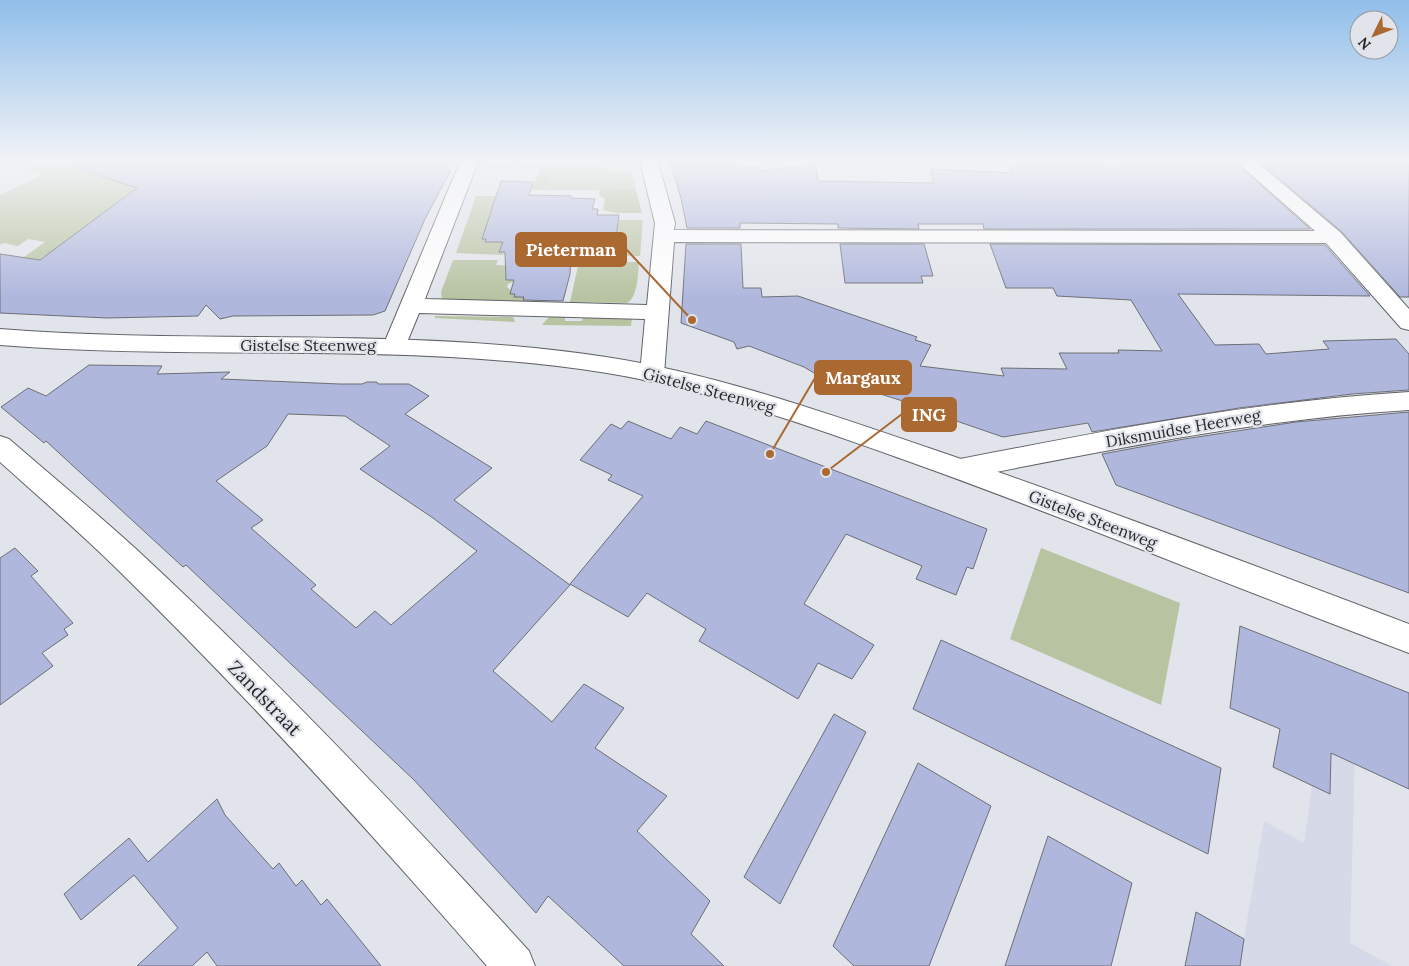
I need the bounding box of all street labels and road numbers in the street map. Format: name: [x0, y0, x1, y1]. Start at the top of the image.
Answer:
street label: Gistelse Steenweg: [240, 335, 377, 355]
street label: Gistelse Steenweg: [641, 363, 778, 418]
street label: Diksmuidse Heerweg: [1104, 404, 1263, 451]
street label: Gistelse Steenweg: [1026, 485, 1161, 553]
street label: Zandstraat: [223, 655, 307, 741]

